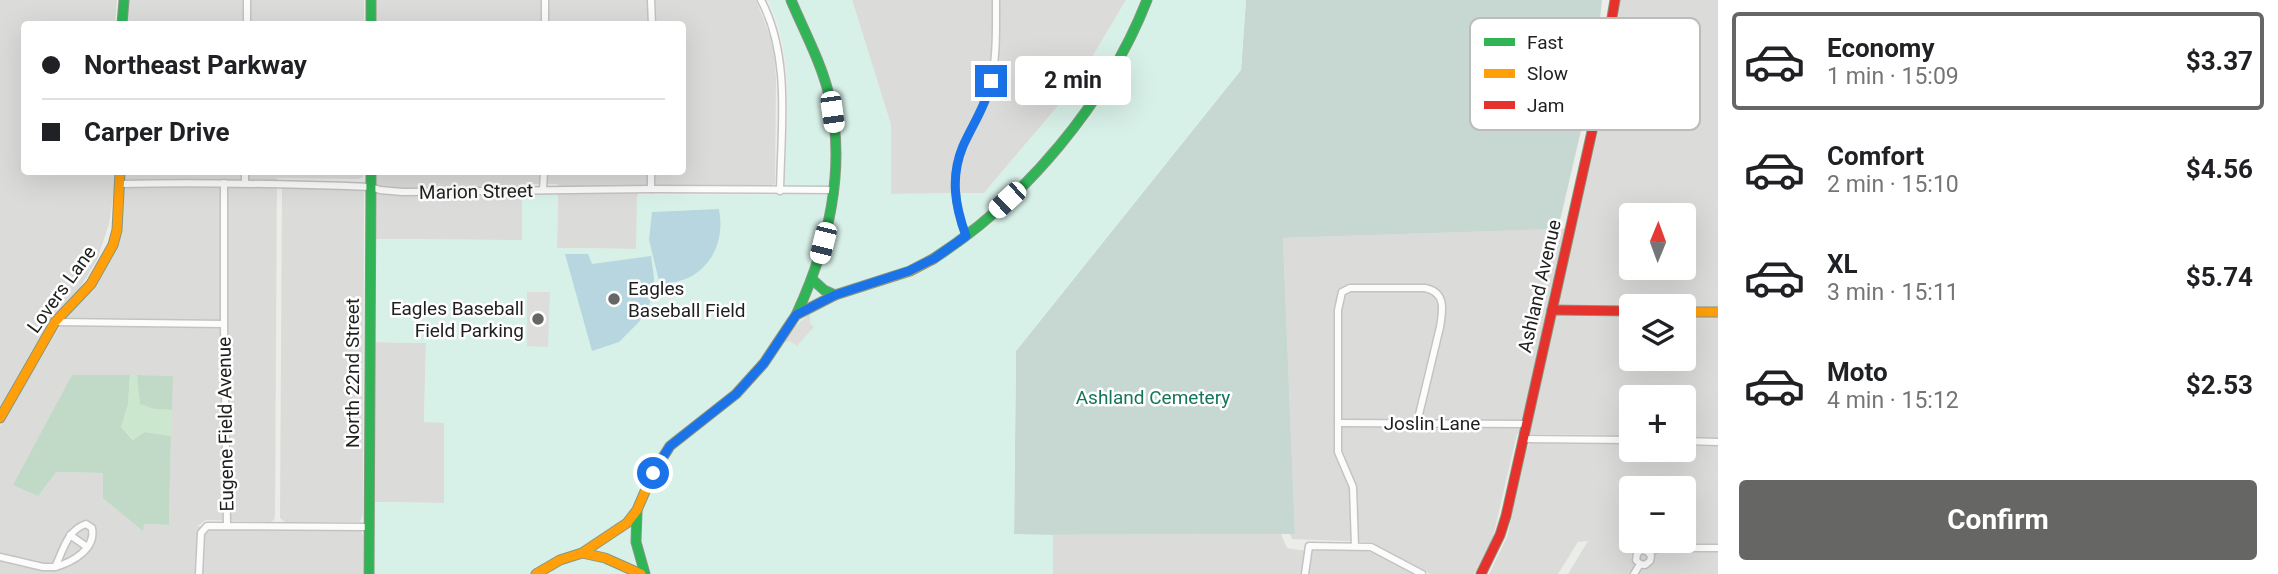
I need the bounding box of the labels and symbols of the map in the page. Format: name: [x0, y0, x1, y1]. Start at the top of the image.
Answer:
legend: [1470, 18, 1700, 130]
text: Fast: [1527, 31, 1564, 54]
callout: 2 min: [1016, 56, 1131, 106]
text: Slow: [1527, 62, 1568, 85]
route end: [975, 65, 1007, 97]
car: [819, 90, 846, 134]
text: Jam: [1527, 94, 1564, 117]
car: [985, 178, 1030, 222]
street label: Marion Street: [419, 179, 533, 204]
north arrow: [1619, 203, 1696, 280]
street label: Ashland Avenue: [1513, 217, 1566, 355]
car: [808, 220, 839, 266]
street label: Lovers Lane: [22, 241, 101, 337]
place label: Eagles Baseball Field: [628, 277, 746, 322]
marker: Eagles Baseball Field: [606, 291, 622, 307]
place label: Eagles Baseball Field Parking: [391, 297, 524, 342]
street label: North 22nd Street: [341, 298, 364, 448]
marker: Eagles Baseball Field Parking: [530, 311, 546, 327]
street label: Eugene Field Avenue: [212, 337, 239, 511]
park label: Ashland Cemetery: [1076, 386, 1230, 409]
street label: Joslin Lane: [1384, 412, 1480, 435]
route start: [637, 457, 669, 489]

